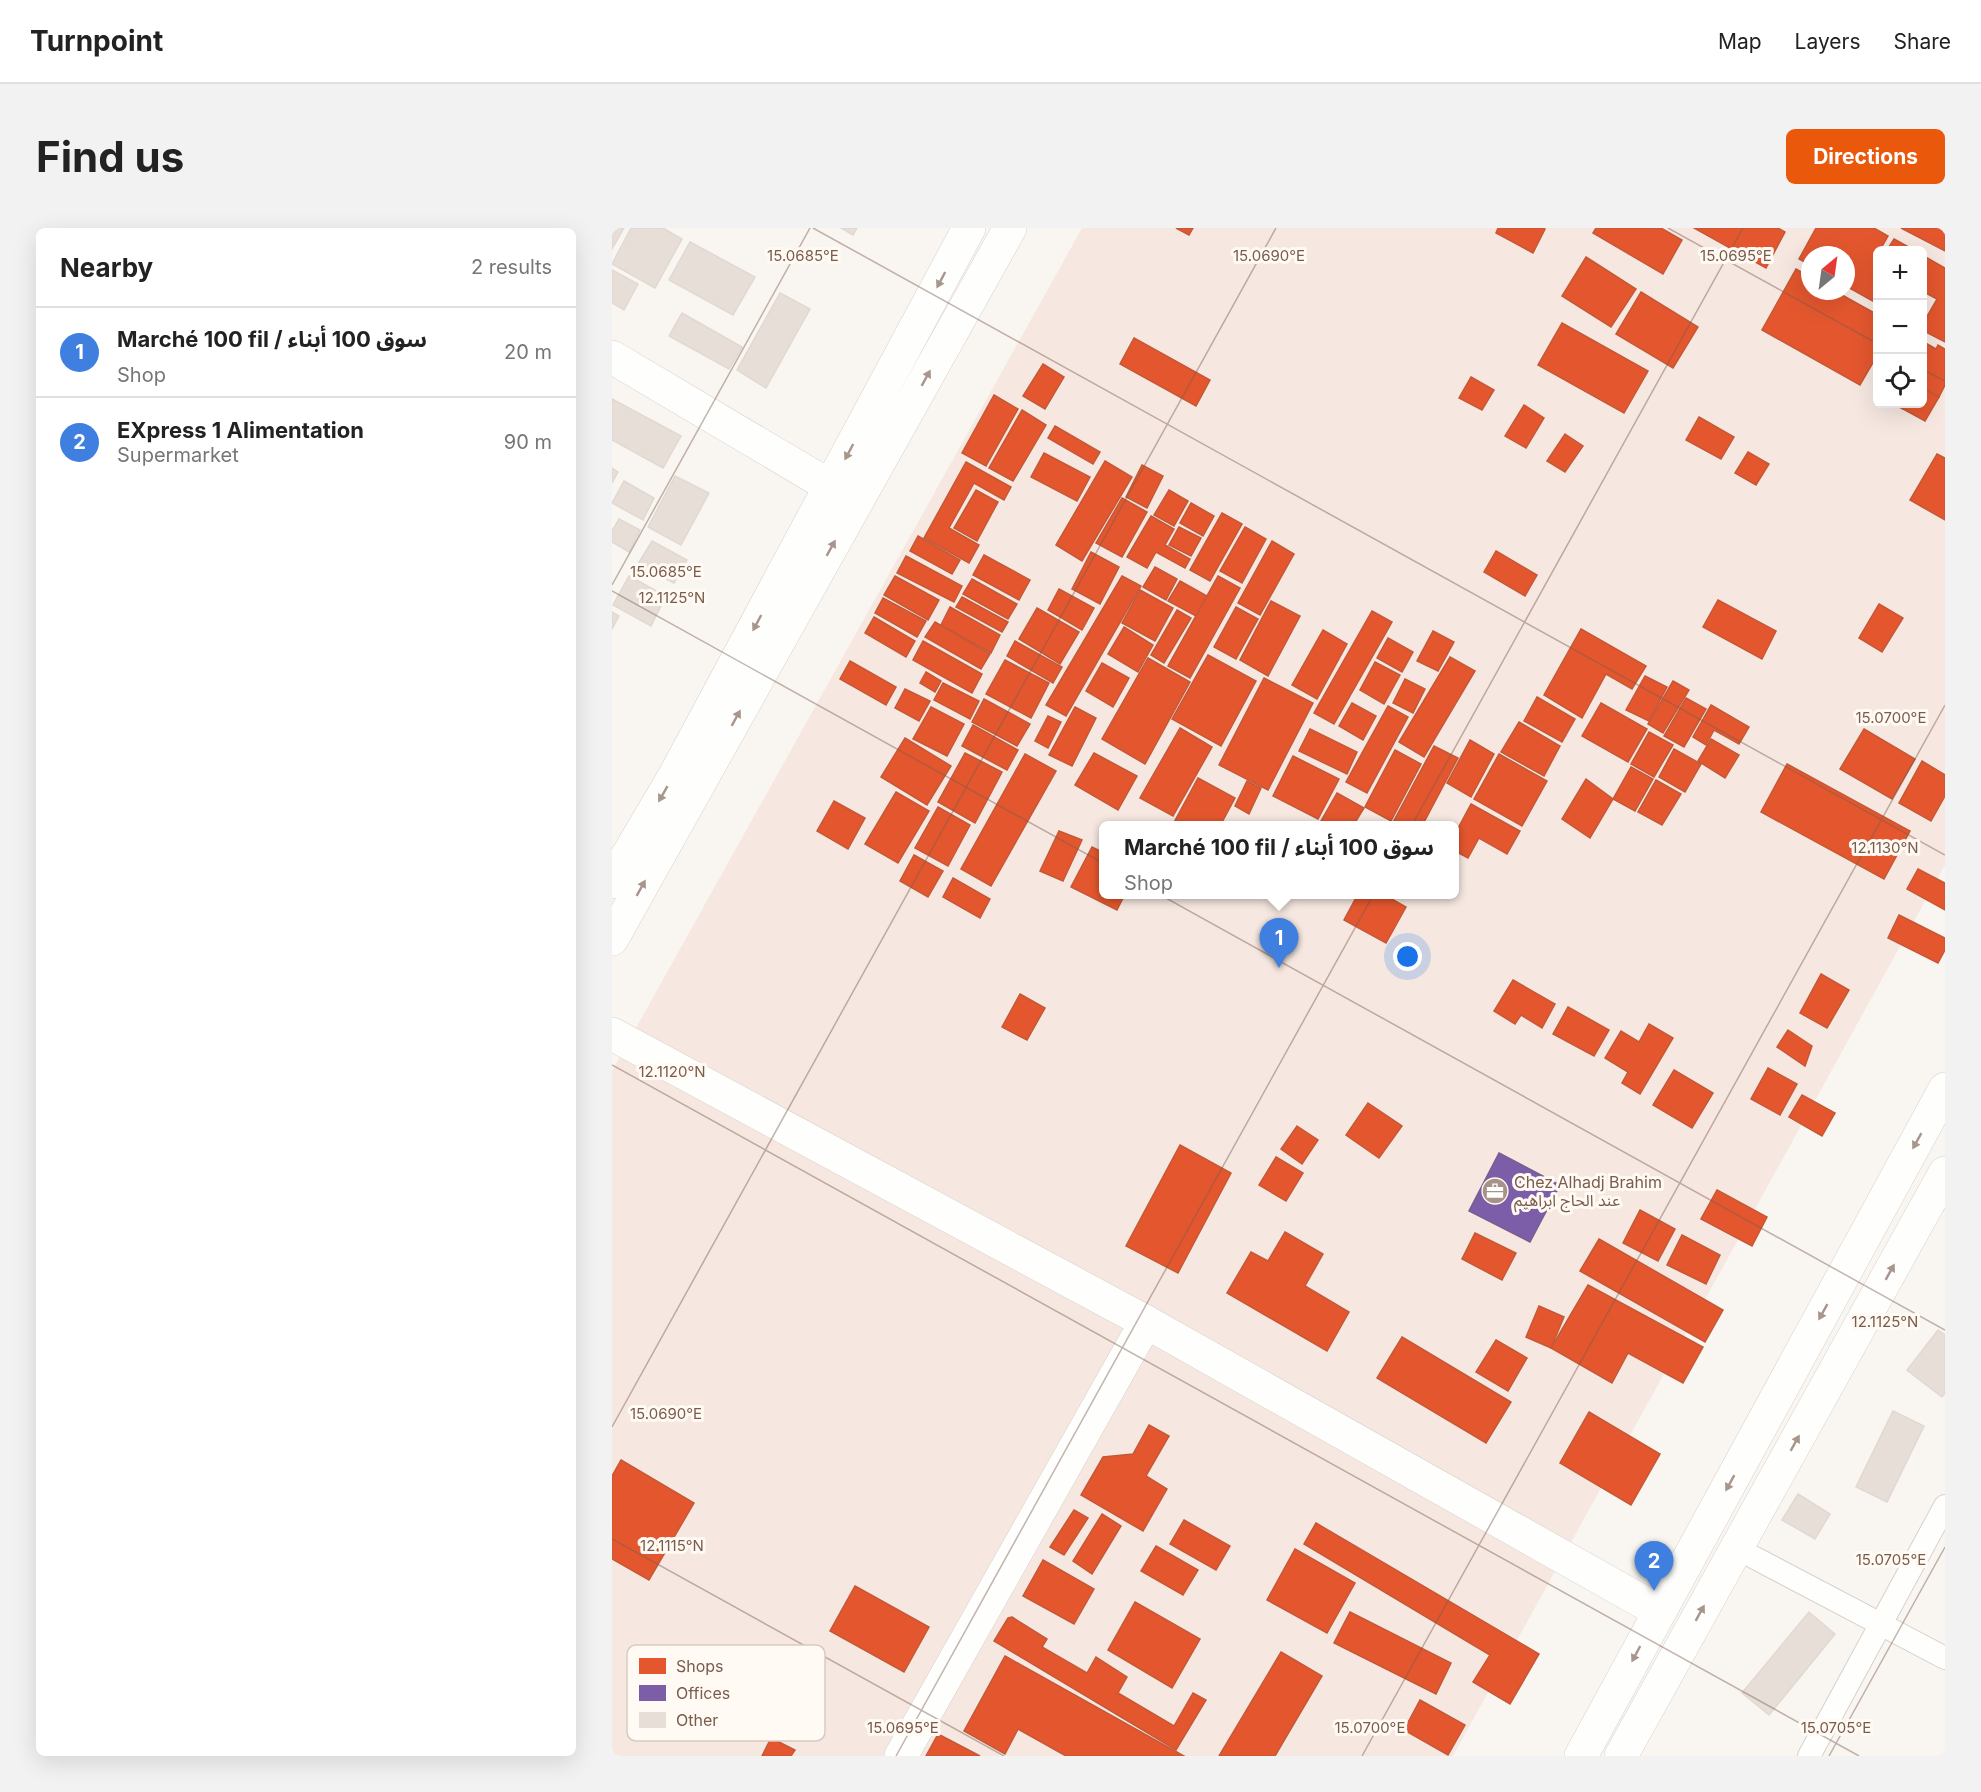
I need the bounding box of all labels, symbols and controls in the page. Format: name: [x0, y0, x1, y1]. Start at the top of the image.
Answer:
text: Turnpoint: [30, 24, 163, 58]
text: Map: [1718, 29, 1762, 54]
text: Layers: [1795, 29, 1861, 54]
text: Share: [1894, 29, 1951, 54]
button: Directions: [1786, 129, 1945, 184]
text: Find us: [36, 131, 184, 182]
text: 15.0685°E: [767, 246, 839, 265]
text: 15.0690°E: [1233, 246, 1305, 265]
text: 15.0695°E: [1700, 246, 1772, 265]
north arrow: [1801, 246, 1855, 300]
map controls: [1873, 246, 1927, 408]
button: +: [1873, 246, 1927, 300]
text: Nearby: [60, 252, 153, 283]
text: 2 results: [471, 255, 552, 279]
one-way arrow: [936, 271, 946, 288]
button: −: [1873, 300, 1927, 354]
text: Marché 100 fil / سوق 100 أبناء: [117, 326, 427, 352]
text: 1: [75, 340, 84, 364]
text: 20 m: [504, 340, 552, 364]
button: locate: [1873, 354, 1927, 408]
text: Shop: [117, 363, 166, 387]
one-way arrow: [921, 369, 931, 386]
text: EXpress 1 Alimentation: [117, 417, 364, 443]
text: 2: [73, 430, 86, 454]
text: 90 m: [504, 430, 552, 454]
text: Supermarket: [117, 443, 239, 467]
one-way arrow: [845, 443, 854, 460]
one-way arrow: [826, 539, 836, 556]
text: 15.0685°E: [630, 562, 702, 581]
text: 12.1125°N: [639, 588, 705, 607]
one-way arrow: [752, 615, 762, 632]
text: 15.0700°E: [1856, 708, 1926, 727]
one-way arrow: [731, 709, 741, 726]
one-way arrow: [658, 786, 669, 802]
popup: [1099, 821, 1459, 899]
text: Marché 100 fil / سوق 100 أبناء: [1124, 834, 1434, 860]
text: 12.1130°N: [1851, 838, 1919, 857]
text: Shop: [1124, 871, 1173, 895]
one-way arrow: [635, 880, 646, 896]
pin: 1: [1260, 918, 1298, 968]
your location: [1393, 942, 1422, 971]
text: 12.1120°N: [638, 1062, 706, 1081]
one-way arrow: [1912, 1132, 1922, 1149]
place label: Chez Alhadj Brahim عند الحاج ابراهيم: [1514, 1172, 1662, 1213]
office icon: Chez Alhadj Brahim عند الحاج ابراهيم: [1480, 1176, 1510, 1206]
one-way arrow: [1885, 1263, 1895, 1280]
one-way arrow: [1818, 1303, 1828, 1320]
text: 12.1125°N: [1852, 1312, 1918, 1331]
text: 15.0690°E: [630, 1404, 702, 1423]
one-way arrow: [1790, 1434, 1800, 1451]
one-way arrow: [1725, 1474, 1735, 1491]
text: 12.1115°N: [640, 1536, 704, 1555]
pin: 2: [1634, 1542, 1674, 1591]
text: 15.0705°E: [1856, 1550, 1926, 1569]
one-way arrow: [1695, 1604, 1705, 1621]
legend: [627, 1645, 825, 1741]
one-way arrow: [1631, 1646, 1641, 1663]
text: Shops: [676, 1656, 724, 1676]
text: Offices: [676, 1683, 730, 1703]
text: Other: [676, 1710, 718, 1730]
text: 15.0695°E: [867, 1718, 939, 1737]
text: 15.0700°E: [1335, 1718, 1405, 1737]
text: 15.0705°E: [1801, 1718, 1871, 1737]

